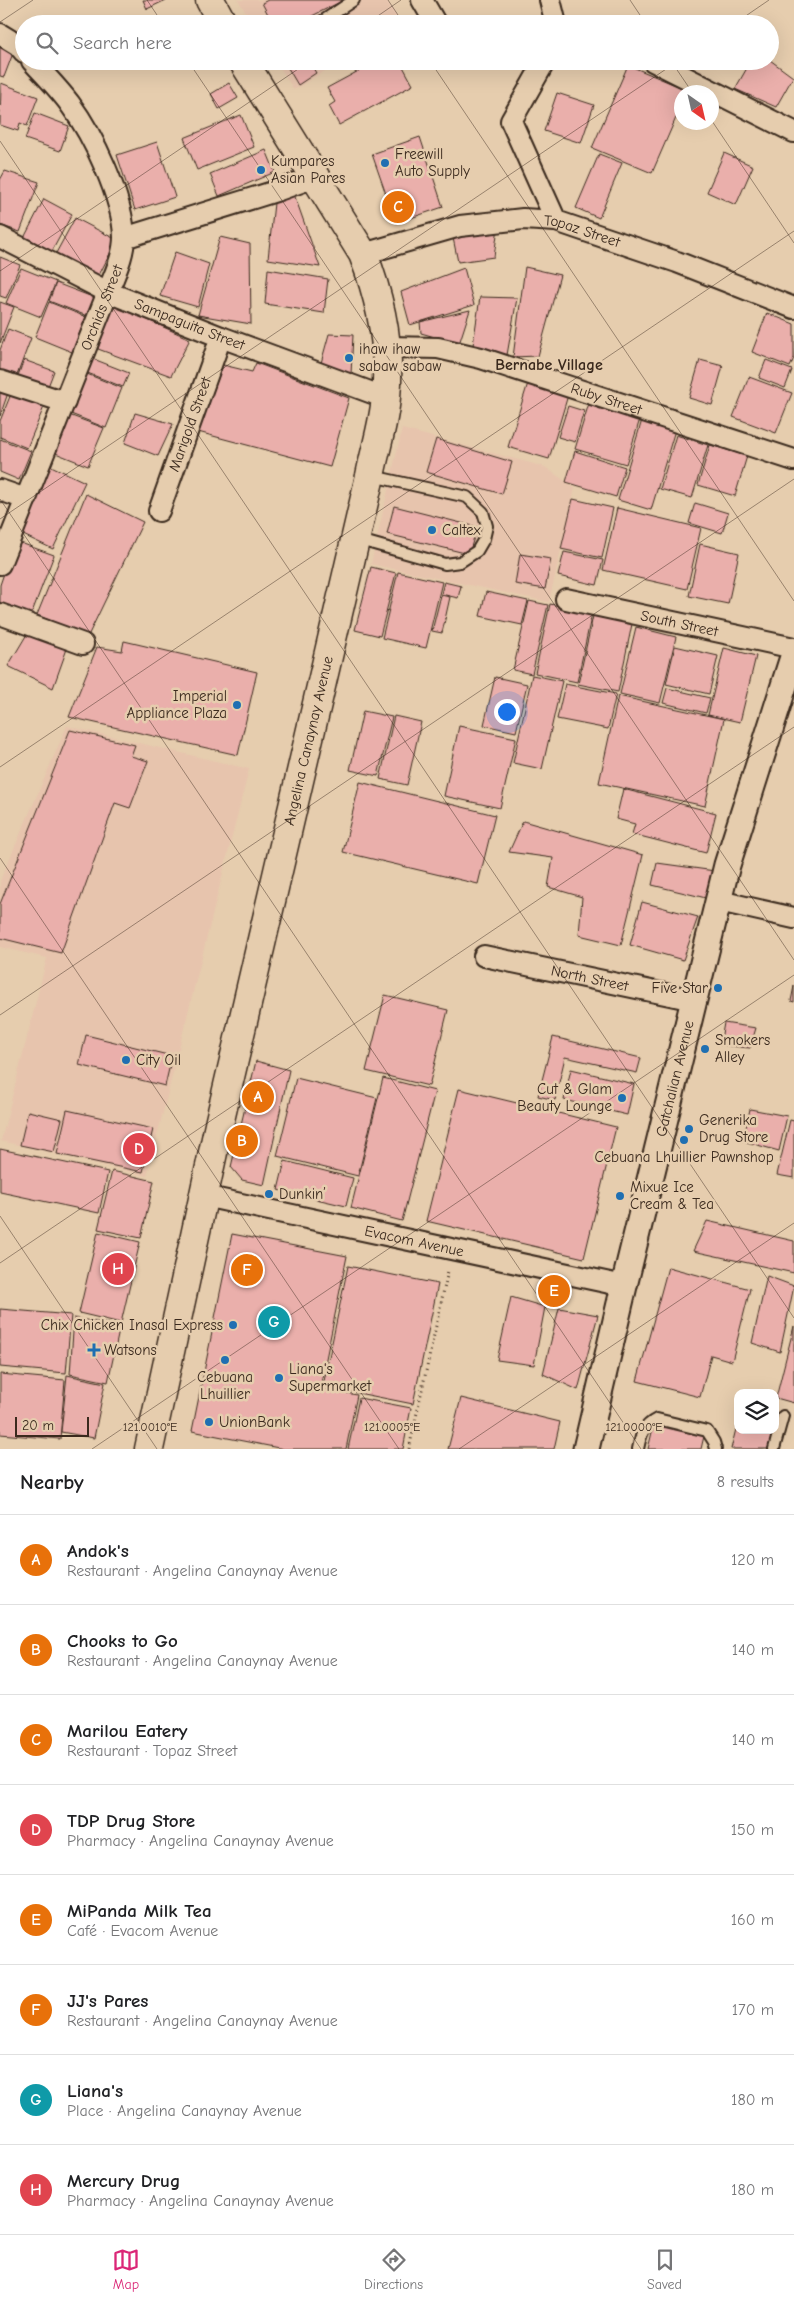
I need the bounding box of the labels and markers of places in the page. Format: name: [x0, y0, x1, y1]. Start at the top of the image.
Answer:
place label: Freewill Auto Supply: [395, 145, 470, 180]
place label: Kumpares Asian Pares: [271, 152, 345, 187]
marker: Freewill Auto Supply: [379, 157, 391, 169]
marker: Kumpares Asian Pares: [255, 164, 267, 176]
pin: C: [382, 188, 414, 226]
place label: ihaw ihaw sabaw sabaw: [359, 340, 441, 375]
marker: ihaw ihaw sabaw sabaw: [343, 352, 355, 364]
place label: Caltex: [442, 521, 482, 539]
marker: Caltex: [426, 524, 438, 536]
place label: Imperial Appliance Plaza: [127, 687, 227, 722]
marker: Imperial Appliance Plaza: [231, 699, 243, 711]
place label: Five Star: [652, 979, 708, 997]
marker: Five Star: [712, 982, 724, 994]
place label: Smokers Alley: [715, 1031, 770, 1066]
marker: Smokers Alley: [699, 1043, 711, 1055]
place label: City Oil: [136, 1051, 181, 1069]
marker: City Oil: [120, 1054, 132, 1066]
pin: A: [242, 1078, 274, 1116]
place label: Cut & Glam Beauty Lounge: [517, 1080, 612, 1115]
marker: Cut & Glam Beauty Lounge: [616, 1092, 628, 1104]
place label: Generika Drug Store: [699, 1111, 769, 1146]
pin: B: [226, 1122, 258, 1160]
marker: Generika Drug Store: [683, 1123, 695, 1135]
pin: D: [123, 1130, 155, 1168]
marker: Cebuana Lhuillier Pawnshop: [678, 1134, 690, 1146]
place label: Cebuana Lhuillier Pawnshop: [594, 1148, 774, 1166]
place label: Mixue Ice Cream & Tea: [630, 1178, 714, 1213]
place label: Dunkin’: [279, 1185, 326, 1203]
marker: Dunkin’: [263, 1188, 275, 1200]
marker: Mixue Ice Cream & Tea: [614, 1190, 626, 1202]
pin: H: [102, 1250, 134, 1288]
pin: F: [231, 1251, 263, 1289]
pin: E: [538, 1272, 570, 1310]
pin: G: [258, 1303, 290, 1341]
place label: Chix Chicken Inasal Express: [41, 1316, 223, 1334]
marker: Chix Chicken Inasal Express: [227, 1319, 239, 1331]
place label: Watsons: [104, 1341, 157, 1359]
marker: Watsons: [88, 1344, 100, 1356]
marker: Cebuana Lhuillier: [219, 1354, 231, 1366]
place label: Liana's Supermarket: [289, 1360, 372, 1395]
place label: Cebuana Lhuillier: [197, 1368, 253, 1403]
marker: Liana's Supermarket: [273, 1372, 285, 1384]
place label: UnionBank: [219, 1413, 291, 1431]
marker: UnionBank: [203, 1416, 215, 1428]

